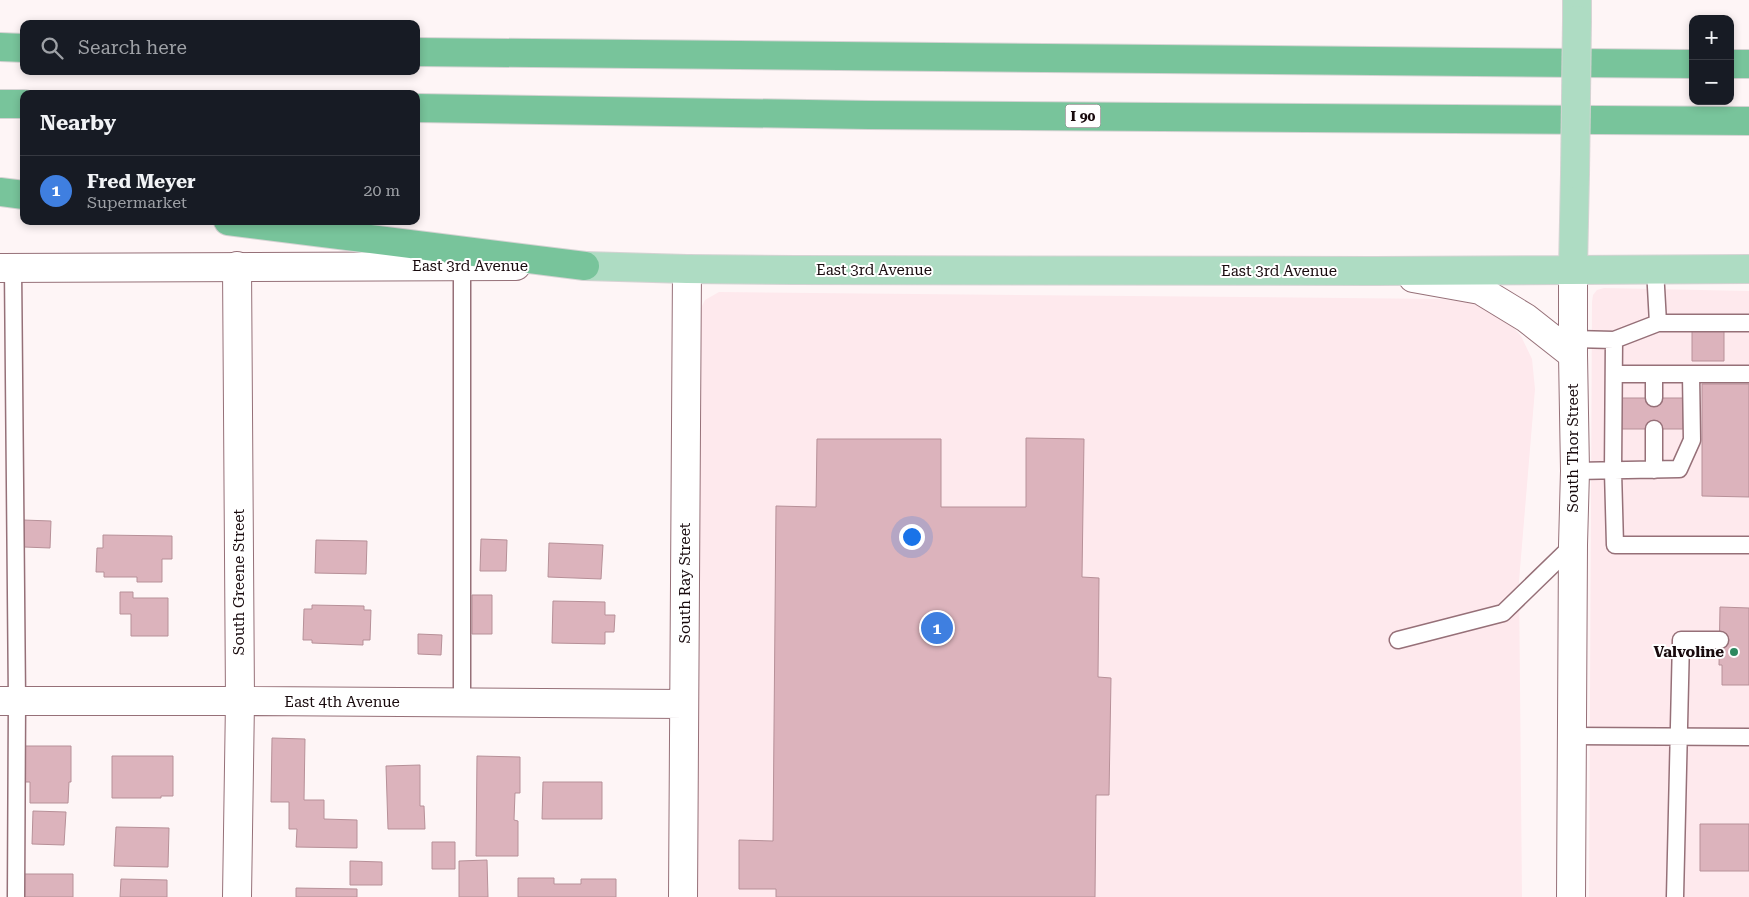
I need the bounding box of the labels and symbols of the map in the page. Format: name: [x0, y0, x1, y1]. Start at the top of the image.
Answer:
road number: I 90: [1066, 104, 1100, 128]
street label: East 3rd Avenue: [412, 257, 528, 275]
street label: East 3rd Avenue: [816, 261, 932, 279]
street label: East 3rd Avenue: [1221, 262, 1337, 280]
street label: South Thor Street: [1564, 383, 1582, 513]
street label: South Greene Street: [230, 508, 248, 655]
street label: South Ray Street: [676, 522, 694, 643]
your location: [899, 524, 925, 550]
pin: 1: [921, 609, 953, 647]
place label: Valvoline: [1653, 643, 1724, 661]
marker: Valvoline: [1728, 646, 1740, 658]
street label: East 4th Avenue: [284, 693, 400, 711]

